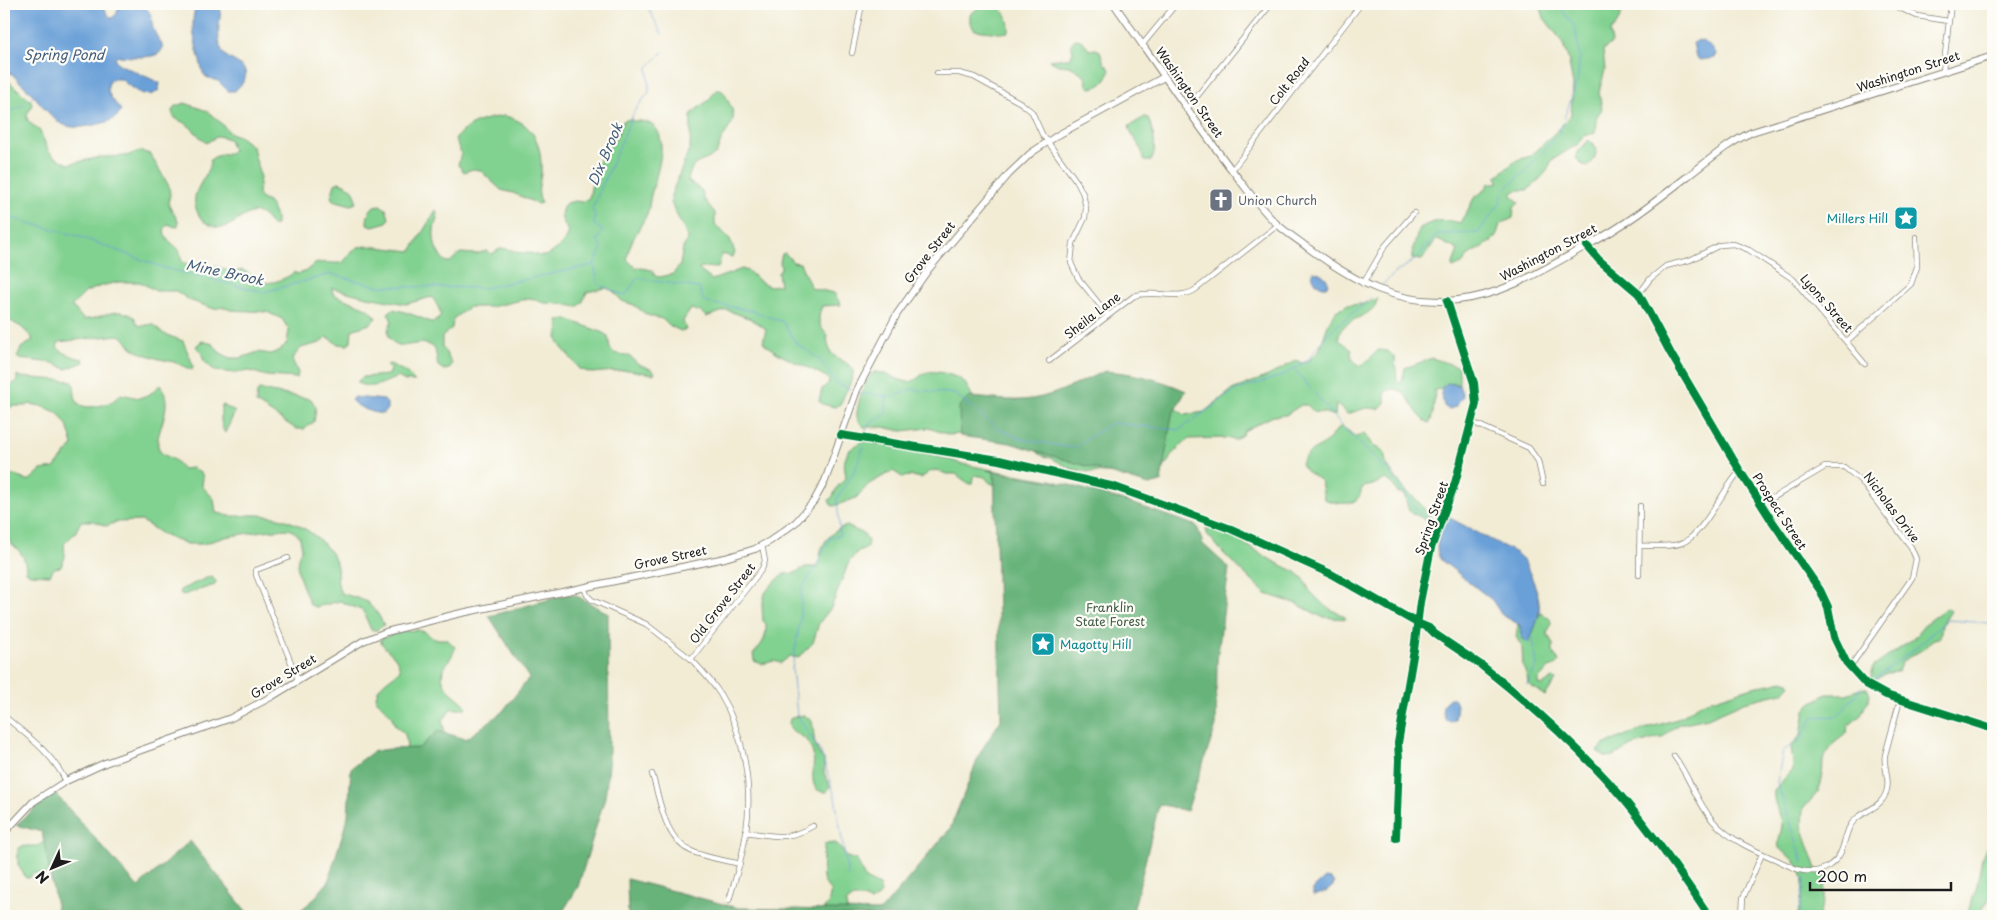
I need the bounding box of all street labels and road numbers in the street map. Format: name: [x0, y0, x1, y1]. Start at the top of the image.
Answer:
street label: Washington Street: [1152, 43, 1228, 141]
street label: Washington Street: [1854, 46, 1962, 96]
street label: Colt Road: [1265, 53, 1313, 109]
street label: Grove Street: [899, 217, 959, 287]
street label: Washington Street: [1496, 219, 1600, 285]
street label: Lyons Street: [1797, 270, 1857, 336]
street label: Sheila Lane: [1060, 287, 1124, 343]
street label: Nicholas Drive: [1859, 468, 1925, 546]
street label: Prospect Street: [1748, 469, 1812, 553]
street label: Spring Street: [1410, 478, 1452, 557]
street label: Grove Street: [632, 540, 708, 573]
street label: Old Grove Street: [685, 559, 759, 647]
street label: Grove Street: [247, 649, 319, 703]

